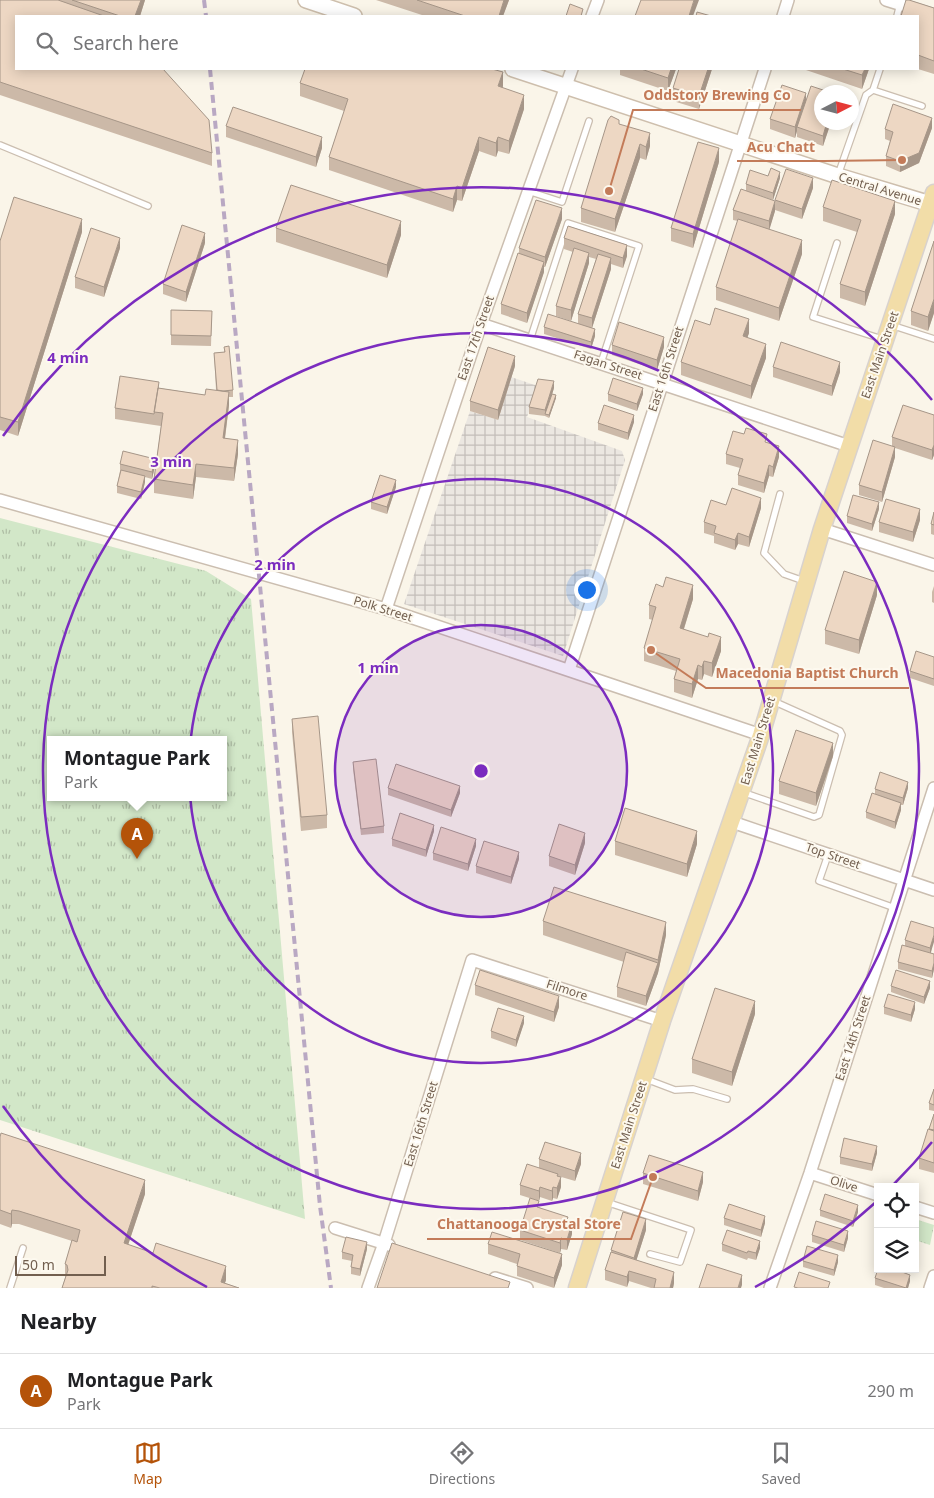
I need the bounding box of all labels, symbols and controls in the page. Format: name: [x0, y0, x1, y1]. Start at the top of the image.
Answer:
search box: [15, 15, 919, 70]
icon: search: [33, 29, 61, 57]
text: Search here: [73, 30, 179, 56]
callout: Oddstory Brewing Co: [633, 81, 801, 110]
text: Oddstory Brewing Co: [643, 85, 791, 104]
north arrow: [814, 85, 859, 130]
callout: Acu Chatt: [737, 132, 825, 161]
text: Acu Chatt: [747, 137, 815, 156]
street label: Central Avenue: [837, 168, 924, 209]
street label: East 17th Street: [453, 293, 498, 383]
street label: East Main Street: [857, 308, 903, 401]
street label: East 16th Street: [644, 323, 688, 414]
street label: Fagan Street: [572, 345, 645, 384]
text: 4 min: [47, 347, 89, 367]
text: 3 min: [150, 451, 192, 471]
text: 2 min: [254, 554, 296, 574]
your location: [574, 577, 600, 603]
street label: Polk Street: [352, 592, 415, 626]
text: 1 min: [357, 657, 399, 677]
callout: Macedonia Baptist Church: [706, 659, 909, 688]
text: Macedonia Baptist Church: [715, 663, 899, 682]
street label: East Main Street: [736, 694, 779, 787]
popup: [47, 736, 227, 801]
text: Montague Park: [64, 745, 210, 771]
centre of rings: [472, 762, 490, 780]
text: Park: [64, 771, 98, 793]
pin: A: [121, 818, 153, 859]
street label: Top Street: [803, 838, 864, 873]
street label: Filmore: [544, 975, 590, 1004]
street label: East 14th Street: [831, 992, 875, 1083]
street label: East 16th Street: [399, 1078, 442, 1169]
street label: East Main Street: [606, 1078, 651, 1171]
street label: Olive: [828, 1171, 861, 1196]
map controls: [874, 1183, 919, 1273]
button: locate: [874, 1183, 919, 1228]
callout: Chattanooga Crystal Store: [427, 1210, 631, 1239]
text: Chattanooga Crystal Store: [437, 1214, 621, 1233]
button: layers: [874, 1228, 919, 1273]
scale bar: [15, 1253, 106, 1276]
text: 50 m: [22, 1255, 55, 1274]
text: Nearby: [20, 1307, 96, 1335]
text: Montague Park: [67, 1367, 213, 1393]
text: A: [30, 1380, 42, 1402]
text: 290 m: [867, 1380, 914, 1402]
text: Park: [67, 1393, 101, 1415]
tab: Map: [133, 1439, 162, 1488]
tab: Directions: [429, 1439, 495, 1488]
tab: Saved: [762, 1439, 801, 1488]

